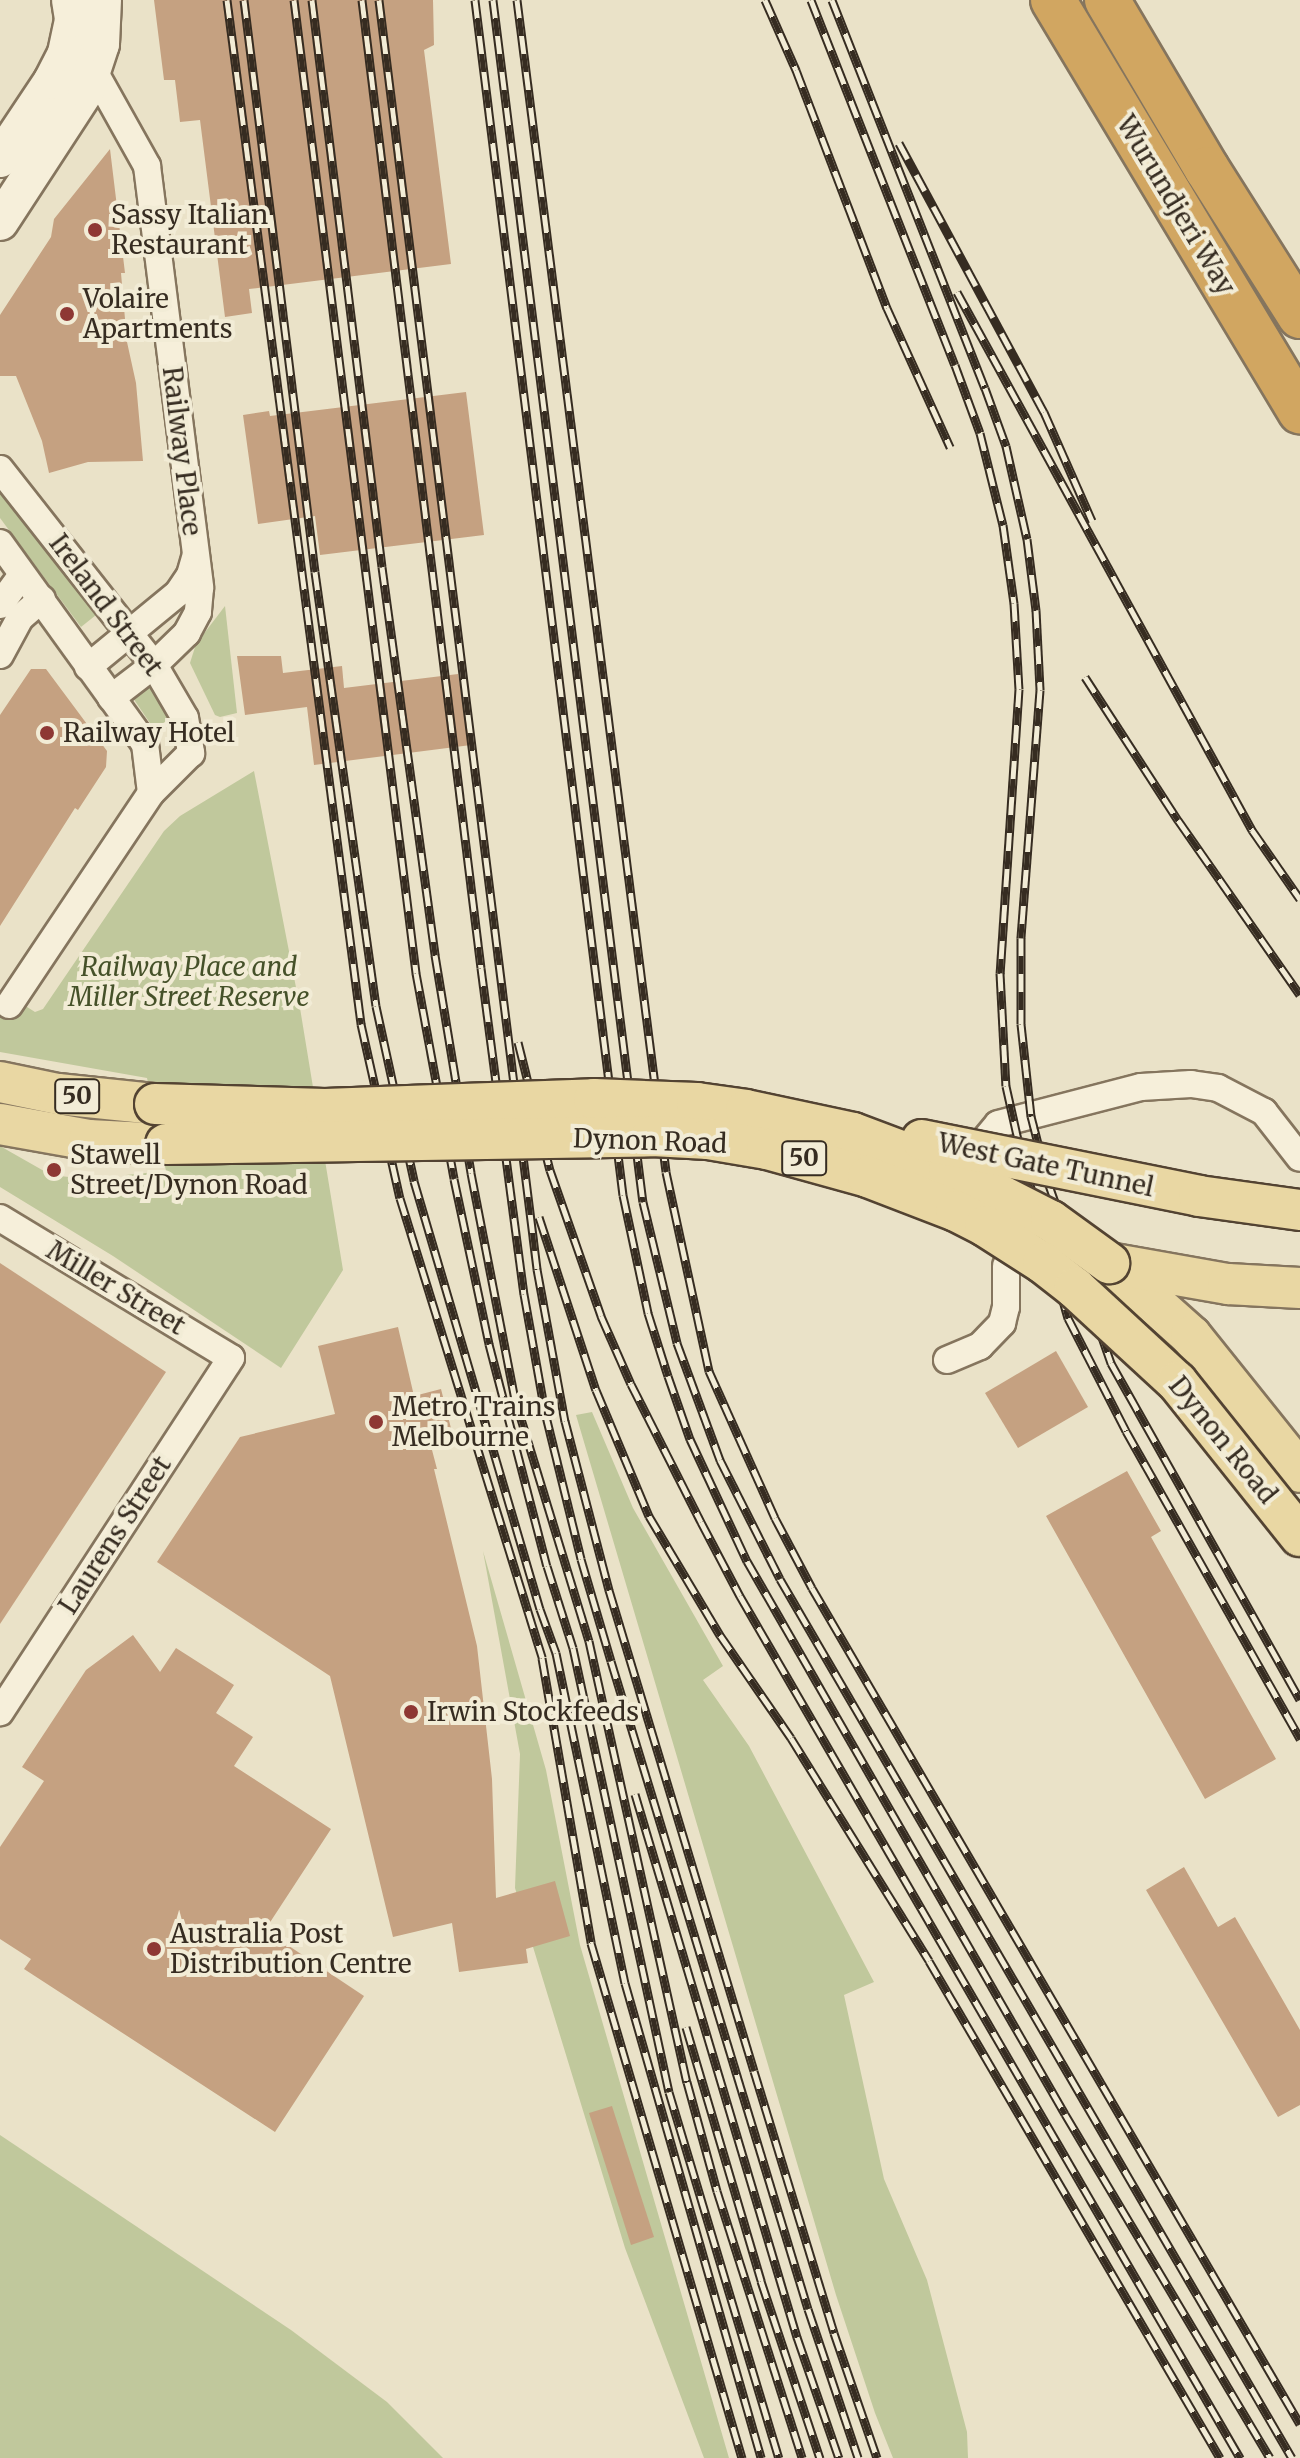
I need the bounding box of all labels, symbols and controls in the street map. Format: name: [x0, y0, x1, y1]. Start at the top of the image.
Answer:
street label: Wurundjeri Way: [1110, 110, 1242, 300]
place label: Sassy Italian Restaurant: [111, 199, 268, 260]
marker: Sassy Italian Restaurant: [86, 221, 104, 239]
place label: Volaire Apartments: [83, 283, 232, 344]
marker: Volaire Apartments: [58, 305, 76, 323]
street label: Railway Place: [156, 365, 208, 537]
street label: Ireland Street: [43, 528, 169, 682]
place label: Railway Hotel: [63, 717, 235, 749]
marker: Railway Hotel: [38, 724, 56, 742]
park label: Railway Place and Miller Street Reserve: [69, 951, 309, 1012]
road number: 50: [53, 1076, 101, 1116]
street label: Dynon Road: [572, 1123, 728, 1159]
street label: West Gate Tunnel: [935, 1127, 1157, 1203]
road number: 50: [780, 1138, 828, 1178]
place label: Stawell Street/Dynon Road: [70, 1139, 308, 1200]
marker: Stawell Street/Dynon Road: [45, 1161, 63, 1179]
street label: Miller Street: [41, 1234, 191, 1342]
street label: Dynon Road: [1162, 1370, 1284, 1510]
place label: Metro Trains Melbourne: [392, 1391, 556, 1452]
marker: Metro Trains Melbourne: [367, 1413, 385, 1431]
street label: Laurens Street: [52, 1450, 178, 1620]
place label: Irwin Stockfeeds: [427, 1696, 639, 1728]
marker: Irwin Stockfeeds: [402, 1703, 420, 1721]
place label: Australia Post Distribution Centre: [170, 1918, 412, 1980]
marker: Australia Post Distribution Centre: [145, 1940, 163, 1958]

